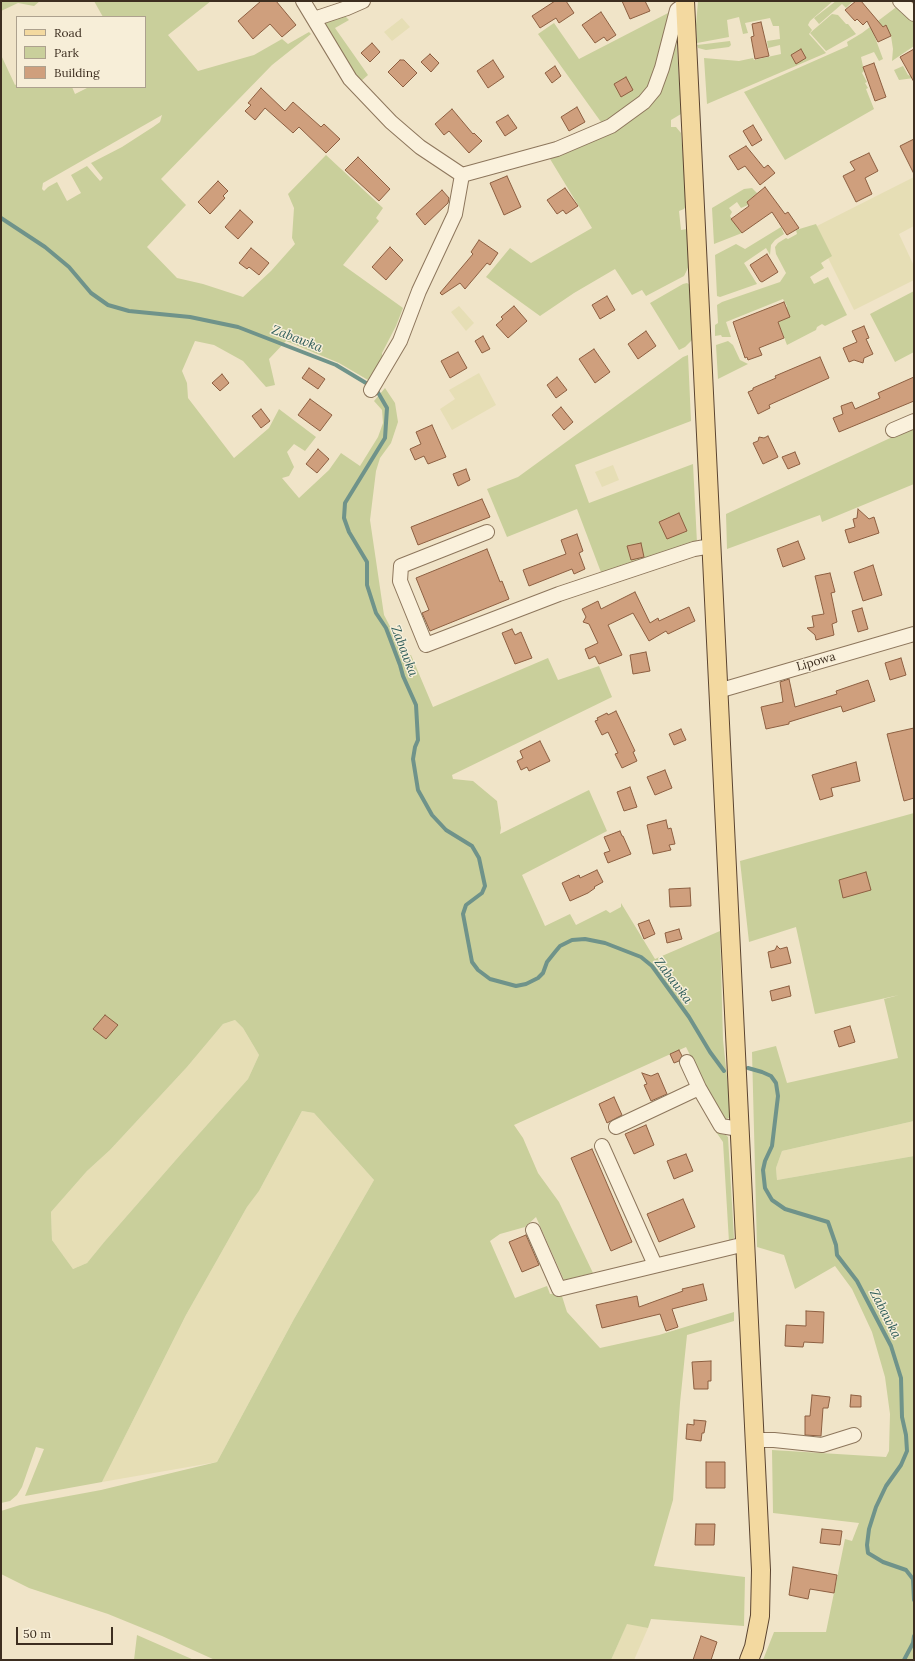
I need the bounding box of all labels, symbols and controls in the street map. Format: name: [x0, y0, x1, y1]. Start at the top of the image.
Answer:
legend: [16, 16, 146, 88]
text: Road: [54, 25, 82, 40]
text: Park: [54, 45, 79, 60]
text: Building: [54, 65, 100, 80]
water label: Zabawka: [269, 322, 325, 356]
water label: Zabawka: [387, 623, 421, 679]
street label: Lipowa: [795, 650, 837, 674]
water label: Zabawka: [651, 955, 695, 1007]
water label: Zabawka: [866, 1287, 904, 1341]
scale bar: [18, 1619, 115, 1645]
text: 50 m: [23, 1626, 51, 1641]

